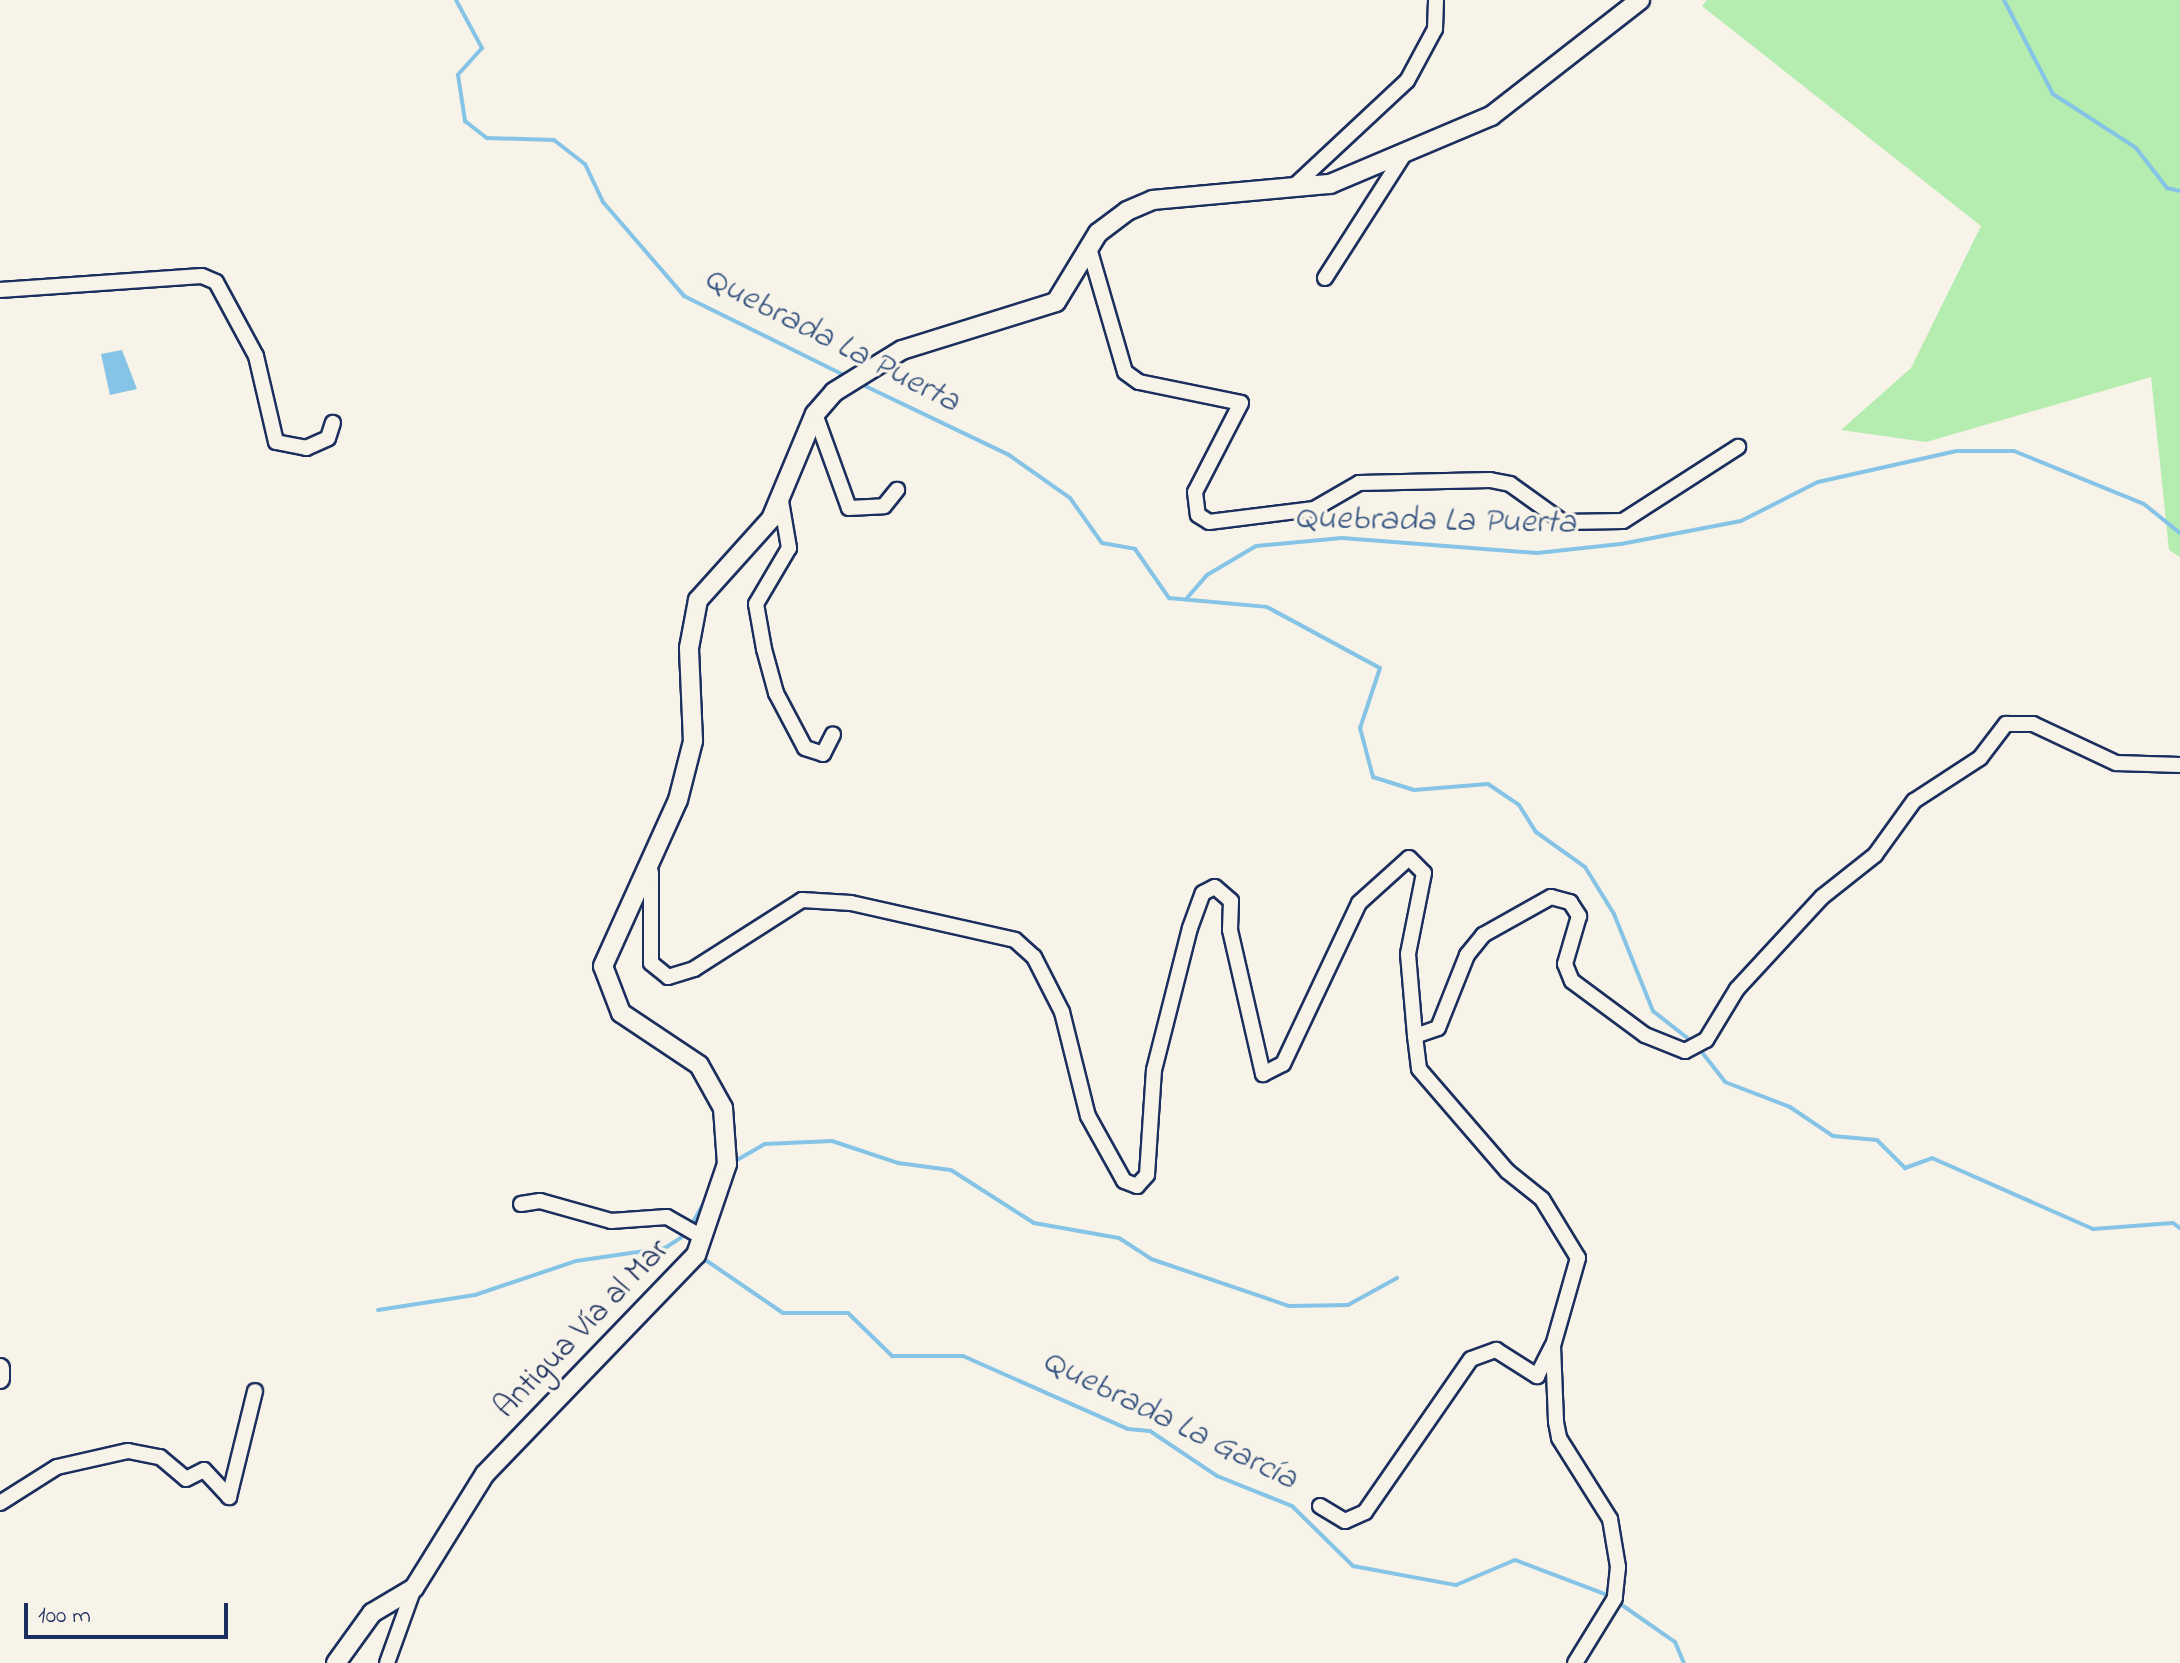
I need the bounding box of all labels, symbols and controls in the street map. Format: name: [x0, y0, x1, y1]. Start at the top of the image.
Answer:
water label: Quebrada La Puerta: [696, 259, 966, 423]
water label: Quebrada La Puerta: [1294, 499, 1576, 545]
street label: Antigua Vía al Mar: [488, 1232, 678, 1428]
water label: Quebrada La García: [1035, 1342, 1303, 1500]
scale bar: [28, 1587, 232, 1637]
text: 100 m: [38, 1599, 91, 1634]

